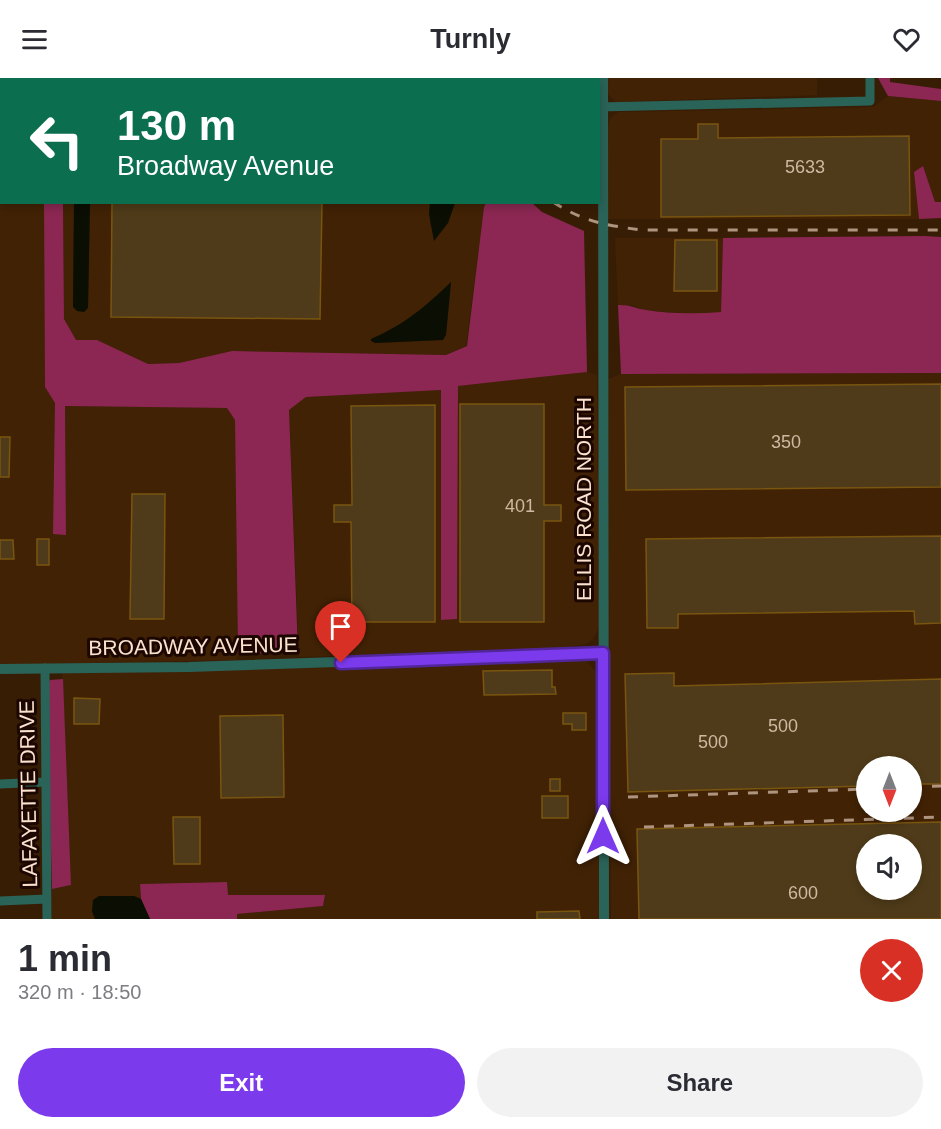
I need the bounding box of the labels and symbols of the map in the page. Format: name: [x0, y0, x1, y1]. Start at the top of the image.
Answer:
house number: 5633: [785, 157, 825, 177]
street label: ELLIS ROAD NORTH: [572, 397, 595, 601]
house number: 350: [771, 432, 801, 452]
house number: 401: [505, 496, 535, 516]
pin: [315, 601, 366, 663]
street label: BROADWAY AVENUE: [88, 633, 298, 659]
street label: LAFAYETTE DRIVE: [15, 700, 41, 888]
house number: 500: [768, 716, 798, 736]
house number: 500: [698, 732, 728, 752]
north arrow: [856, 756, 922, 822]
position arrow: [571, 804, 635, 868]
house number: 600: [788, 883, 818, 903]

